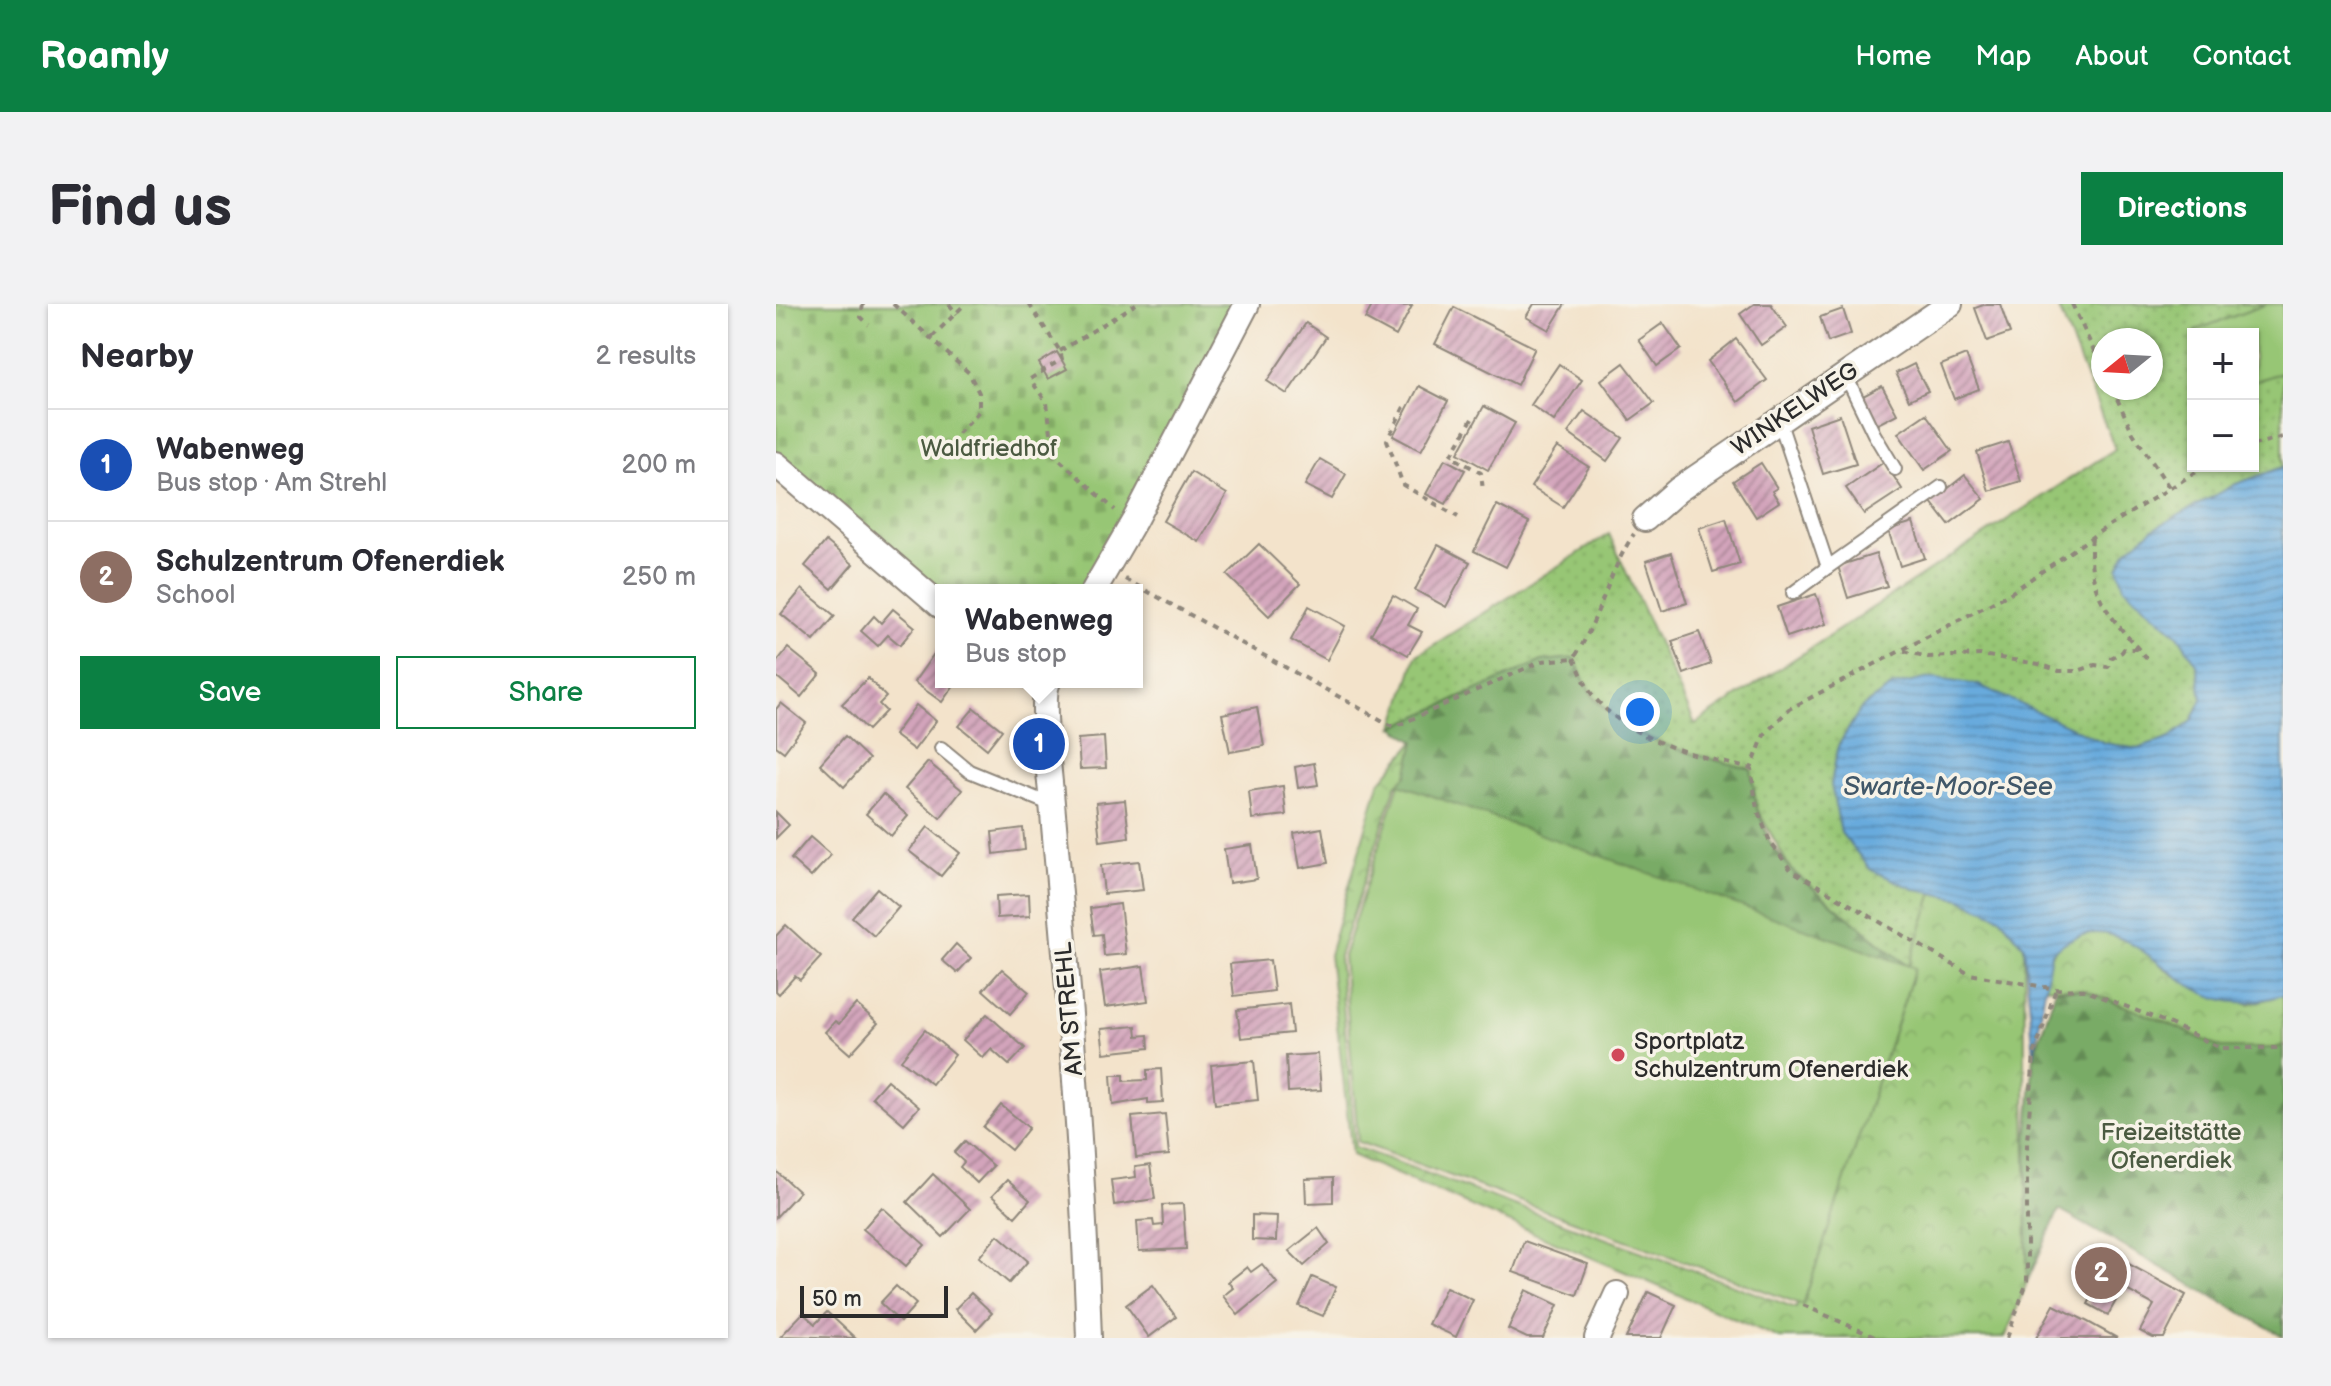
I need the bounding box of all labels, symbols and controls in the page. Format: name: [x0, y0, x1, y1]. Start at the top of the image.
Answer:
text: Roamly: [40, 34, 169, 79]
text: Home: [1855, 40, 1931, 73]
text: Map: [1975, 40, 2032, 73]
text: About: [2076, 40, 2148, 73]
text: Contact: [2192, 40, 2291, 73]
button: Directions: [2081, 172, 2283, 245]
text: Find us: [48, 175, 232, 242]
north arrow: [2091, 328, 2163, 400]
map controls: [2187, 328, 2259, 472]
button: +: [2187, 328, 2259, 400]
text: Nearby: [80, 336, 194, 377]
text: 2 results: [596, 341, 696, 372]
street label: WINKELWEG: [1726, 356, 1864, 462]
button: −: [2187, 400, 2259, 472]
text: Wabenweg: [156, 432, 305, 468]
park label: Waldfriedhof: [921, 434, 1058, 463]
text: 1: [101, 450, 111, 481]
text: 200 m: [622, 450, 696, 481]
text: Bus stop · Am Strehl: [156, 468, 387, 499]
text: Schulzentrum Ofenerdiek: [156, 544, 504, 580]
text: 2: [98, 562, 114, 593]
text: 250 m: [622, 562, 696, 593]
text: School: [156, 580, 235, 611]
popup: [935, 584, 1143, 688]
text: Wabenweg: [965, 603, 1113, 639]
text: Bus stop: [965, 639, 1067, 670]
button: Save: [80, 656, 380, 729]
button: Share: [396, 656, 696, 729]
your location: [1620, 692, 1660, 732]
pin: 1: [1013, 714, 1065, 774]
water label: Swarte-Moor-See: [1843, 772, 2053, 803]
street label: AM STREHL: [1049, 941, 1089, 1077]
place label: Sportplatz Schulzentrum Ofenerdiek: [1634, 1027, 1908, 1084]
marker: Sportplatz Schulzentrum Ofenerdiek: [1609, 1046, 1627, 1064]
park label: Freizeitstätte Ofenerdiek: [2101, 1118, 2241, 1175]
pin: 2: [2075, 1243, 2127, 1303]
scale bar: [800, 1282, 948, 1318]
text: 50 m: [812, 1286, 862, 1313]

